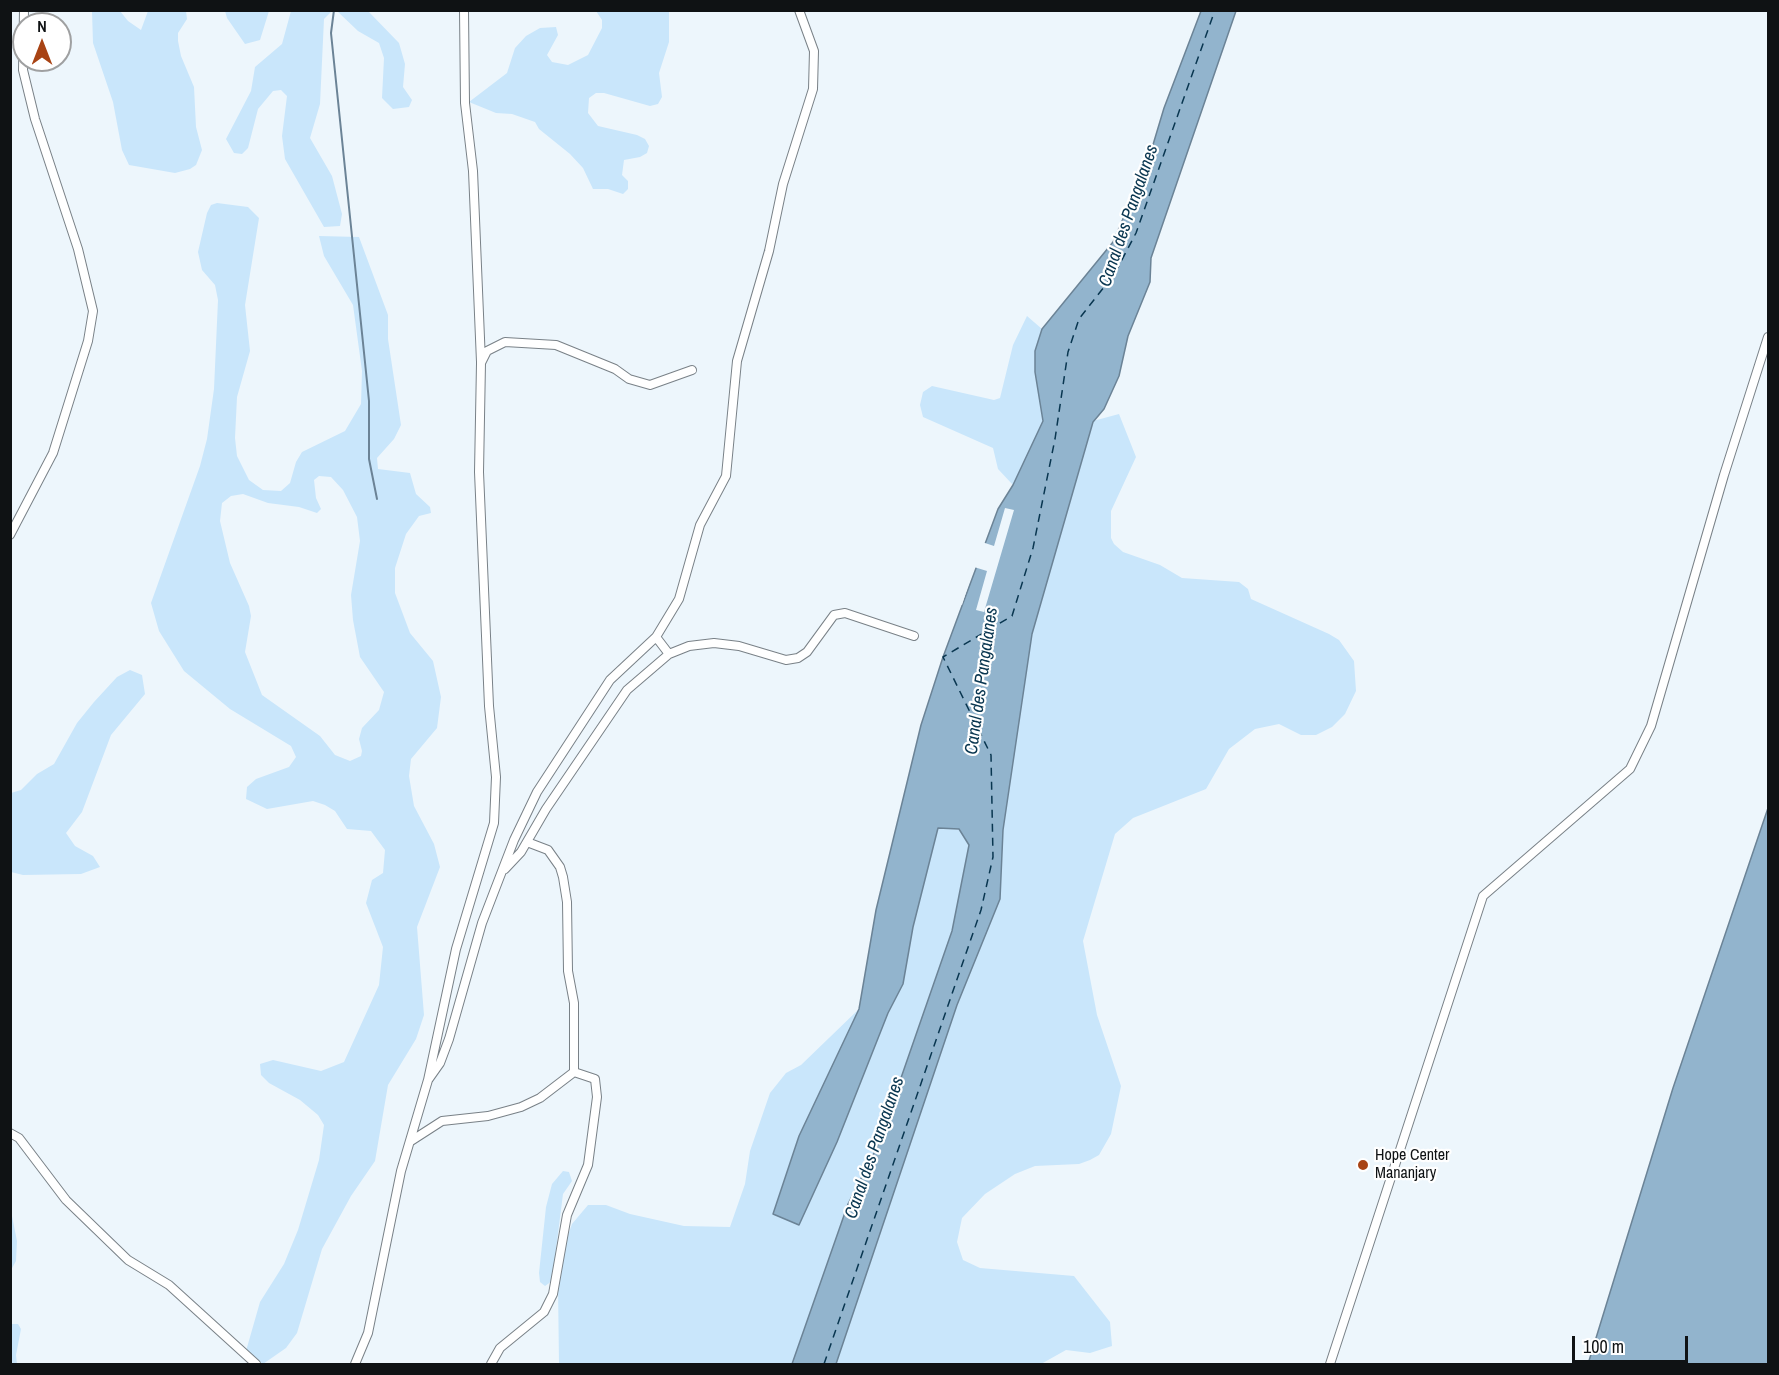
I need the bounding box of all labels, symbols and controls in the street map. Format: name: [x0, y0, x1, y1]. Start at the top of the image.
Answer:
north arrow: [12, 12, 72, 72]
text: N: [37, 15, 47, 37]
water label: Canal des Pangalanes: [1095, 142, 1163, 290]
water label: Canal des Pangalanes: [961, 606, 1003, 756]
water label: Canal des Pangalanes: [841, 1074, 909, 1222]
place label: Hope Center Mananjary: [1375, 1146, 1449, 1184]
marker: Hope Center Mananjary: [1356, 1158, 1370, 1172]
scale bar: [1575, 1324, 1690, 1362]
text: 100 m: [1583, 1334, 1624, 1359]

